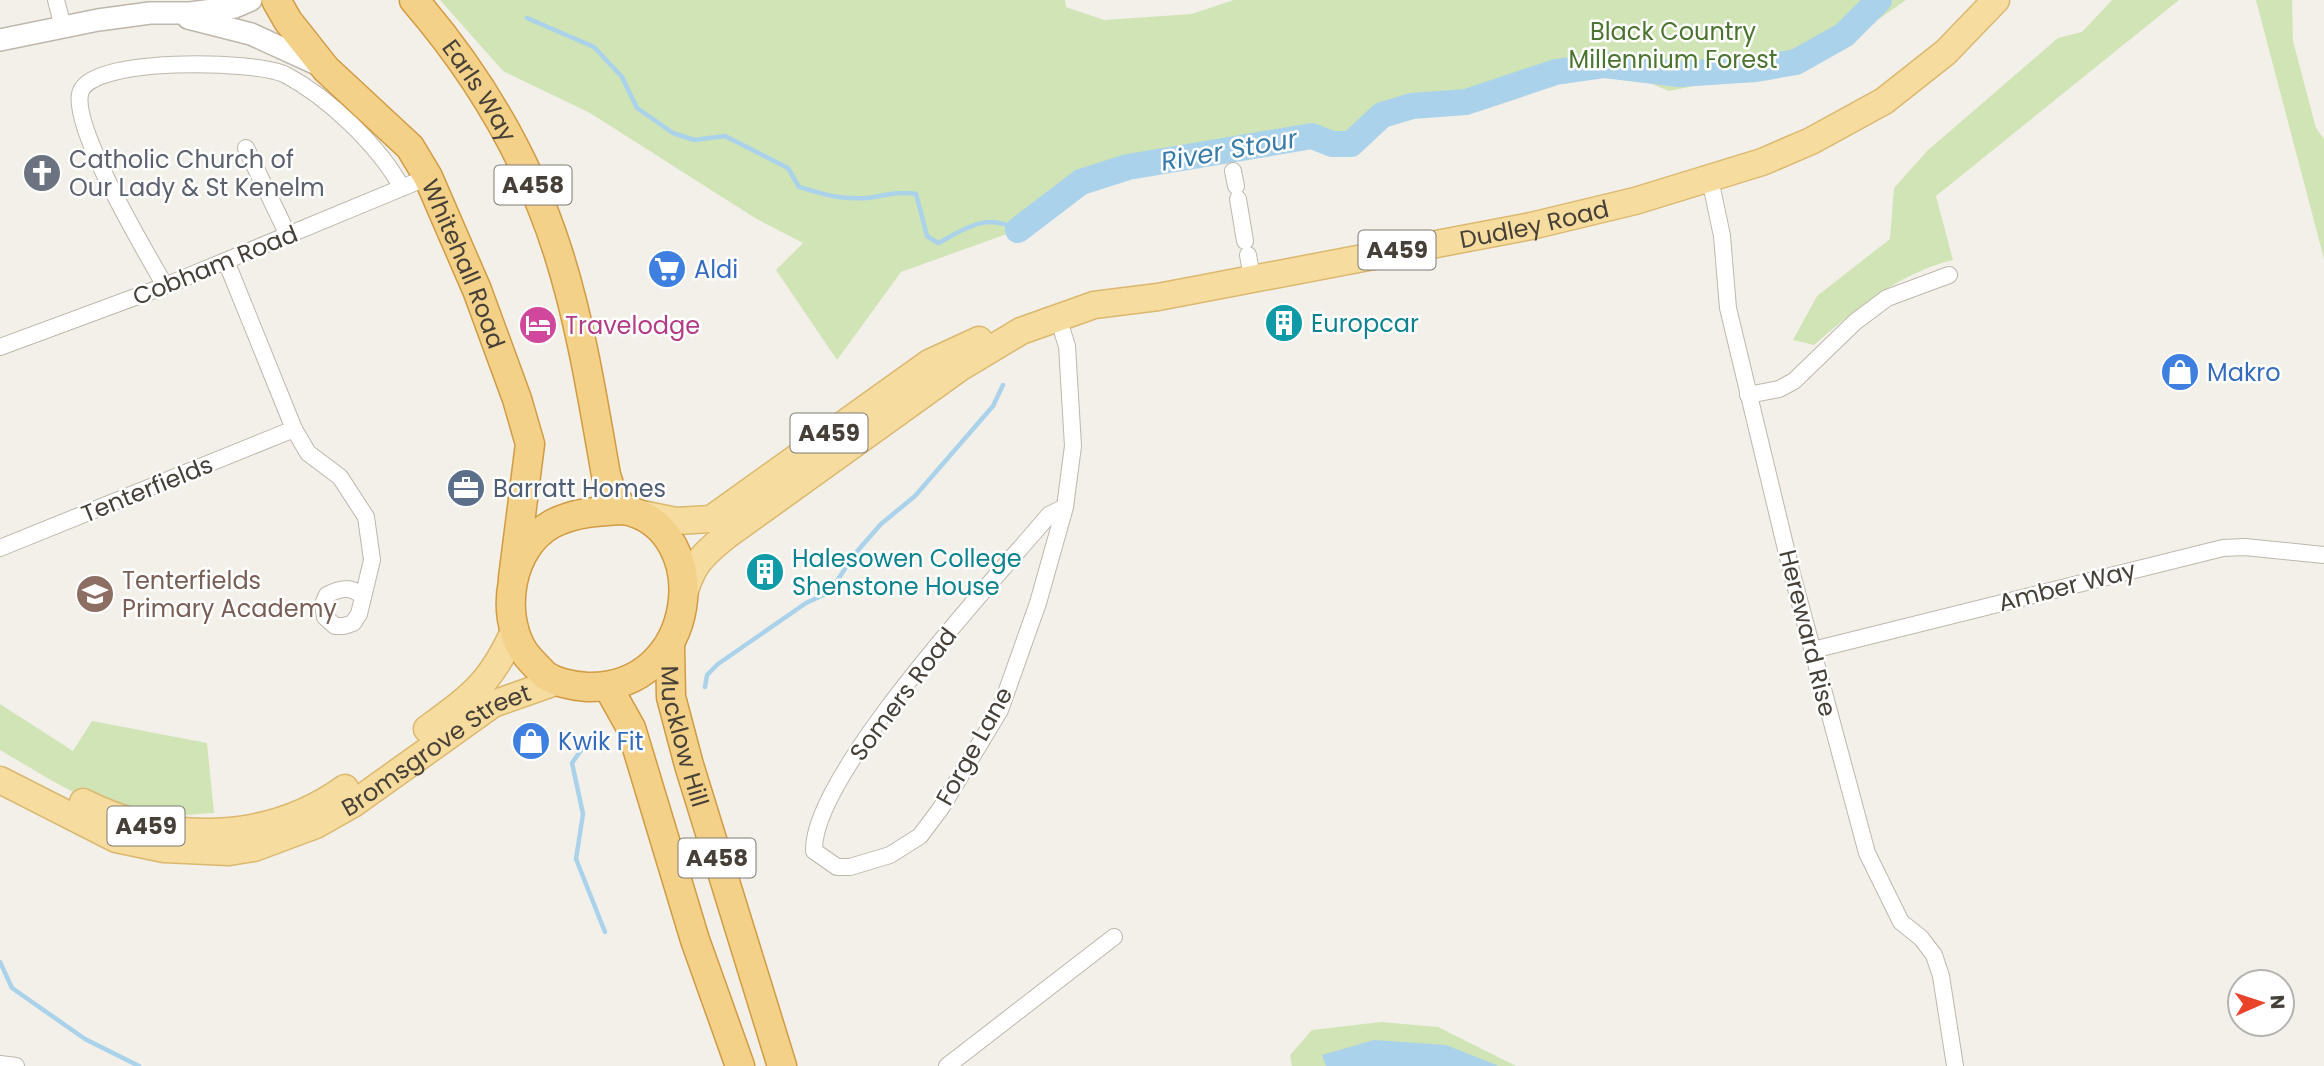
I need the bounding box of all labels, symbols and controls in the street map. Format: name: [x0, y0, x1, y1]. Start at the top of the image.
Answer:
park label: Black Country Millennium Forest: [1569, 15, 1777, 76]
street label: Earls Way: [435, 32, 525, 148]
water label: River Stour: [1158, 120, 1301, 180]
place label: Catholic Church of Our Lady & St Kenelm: [69, 143, 325, 204]
church icon: Catholic Church of Our Lady & St Kenelm: [21, 152, 63, 194]
road number: A458: [494, 166, 572, 204]
street label: Whitehall Road: [414, 174, 514, 353]
street label: Dudley Road: [1457, 191, 1612, 256]
street label: Cobham Road: [128, 217, 302, 313]
road number: A459: [1358, 230, 1436, 270]
supermarket icon: Aldi: [646, 248, 688, 290]
place label: Aldi: [694, 253, 738, 286]
building icon: Europcar: [1263, 302, 1305, 344]
hotel icon: Travelodge: [517, 304, 559, 346]
place label: Europcar: [1311, 307, 1419, 340]
place label: Travelodge: [565, 309, 700, 342]
shop icon: Makro: [2159, 351, 2201, 393]
place label: Makro: [2207, 356, 2281, 389]
road number: A459: [790, 414, 868, 452]
street label: Tenterfields: [76, 448, 218, 530]
office icon: Barratt Homes: [445, 467, 487, 509]
place label: Barratt Homes: [493, 472, 666, 505]
place label: Halesowen College Shenstone House: [792, 542, 1022, 603]
street label: Hereward Rise: [1771, 546, 1845, 720]
building icon: Halesowen College Shenstone House: [744, 551, 786, 593]
street label: Amber Way: [1995, 553, 2140, 619]
place label: Tenterfields Primary Academy: [122, 564, 337, 625]
school or university icon: Tenterfields Primary Academy: [74, 573, 116, 615]
street label: Somers Road: [842, 620, 964, 768]
street label: Mucklow Hill: [654, 665, 717, 811]
street label: Bromsgrove Street: [335, 676, 535, 824]
street label: Forge Lane: [928, 681, 1020, 811]
shop icon: Kwik Fit: [510, 720, 552, 762]
place label: Kwik Fit: [558, 725, 643, 758]
road number: A459: [108, 806, 184, 846]
road number: A458: [678, 838, 756, 878]
north arrow: [2226, 968, 2296, 1038]
text: N: [2264, 994, 2291, 1010]

